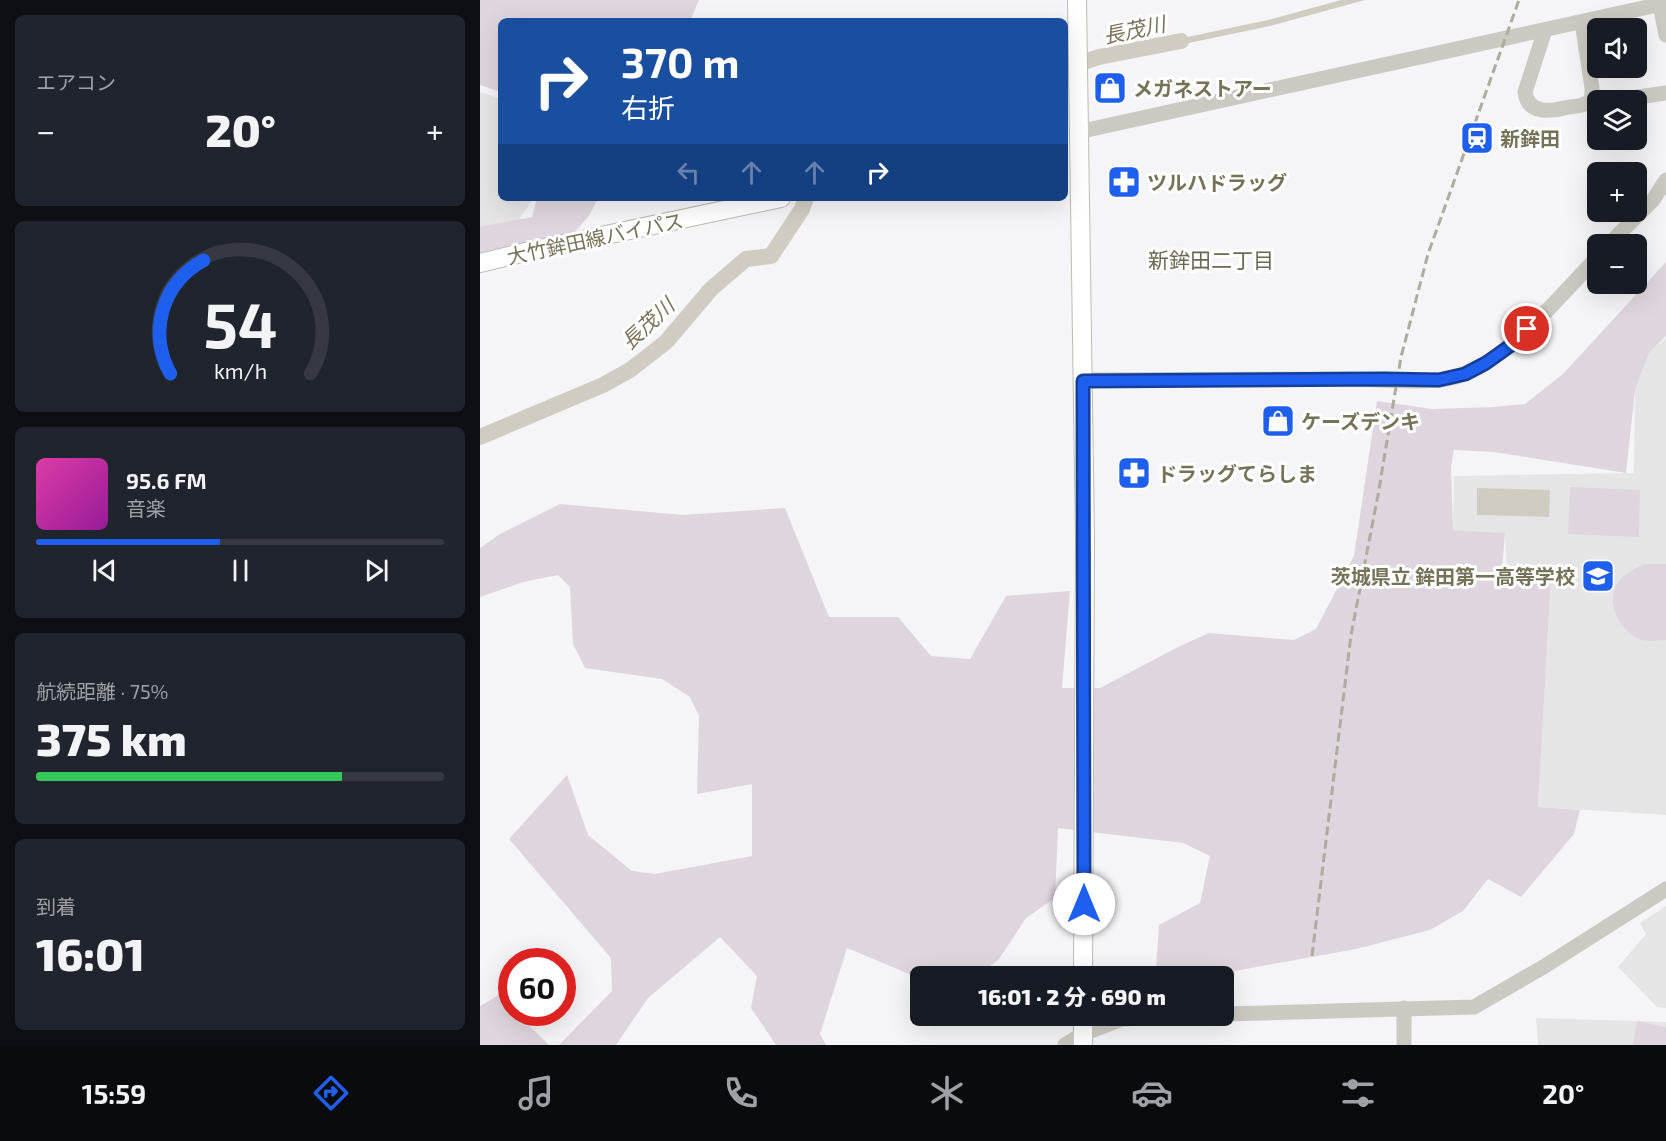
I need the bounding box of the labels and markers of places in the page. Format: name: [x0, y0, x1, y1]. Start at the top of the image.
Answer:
shop icon: メガネストアー: [1092, 70, 1128, 106]
place label: メガネストアー: [1133, 76, 1272, 100]
station icon: 新鉾田: [1459, 120, 1495, 156]
place label: 新鉾田: [1500, 126, 1560, 150]
pharmacy icon: ツルハドラッグ: [1106, 164, 1142, 200]
place label: ツルハドラッグ: [1147, 170, 1287, 194]
pin: [1501, 303, 1552, 354]
shop icon: ケーズデンキ: [1260, 403, 1296, 439]
place label: ケーズデンキ: [1301, 409, 1420, 433]
pharmacy icon: ドラッグてらしま: [1116, 455, 1152, 491]
place label: ドラッグてらしま: [1157, 461, 1317, 485]
school or university icon: 茨城県立 鉾田第一高等学校: [1580, 558, 1616, 594]
place label: 茨城県立 鉾田第一高等学校: [1331, 564, 1575, 588]

